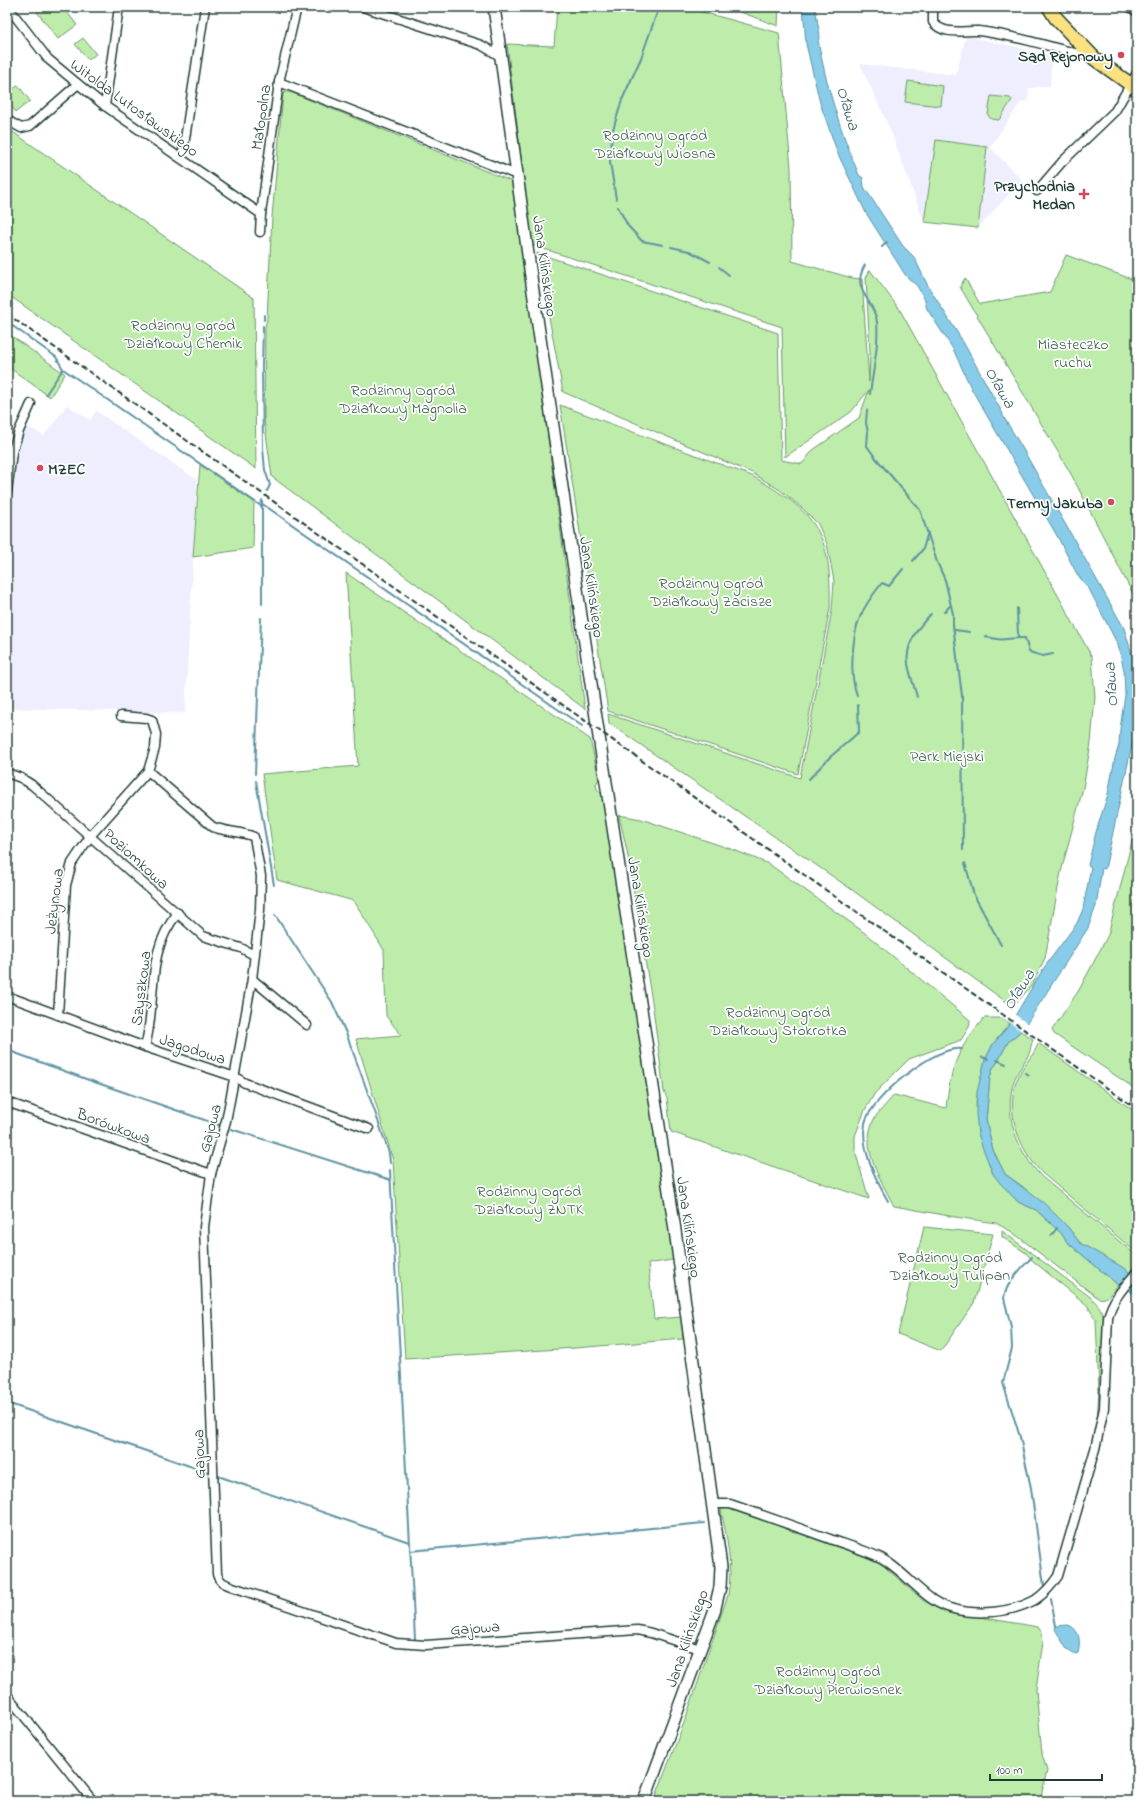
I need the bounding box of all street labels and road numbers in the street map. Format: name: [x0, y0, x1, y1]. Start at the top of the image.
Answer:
street label: Witolda Lutosławskiego: [64, 54, 203, 164]
street label: Małopolna: [245, 83, 278, 152]
street label: Jana Kilińskiego: [525, 214, 563, 318]
street label: Jana Kilińskiego: [572, 535, 610, 639]
street label: Poziomkowa: [97, 823, 174, 896]
street label: Jana Kilińskiego: [620, 855, 660, 959]
street label: Jeżynowa: [39, 867, 71, 935]
street label: Szyszkowa: [125, 949, 158, 1027]
street label: Jagodowa: [156, 1028, 229, 1072]
street label: Borówkowa: [72, 1102, 154, 1151]
street label: Gajowa: [193, 1102, 229, 1155]
street label: Jana Kilińskiego: [669, 1175, 707, 1279]
street label: Gajowa: [187, 1429, 213, 1479]
street label: Jana Kilińskiego: [660, 1587, 716, 1691]
street label: Gajowa: [450, 1615, 501, 1643]

